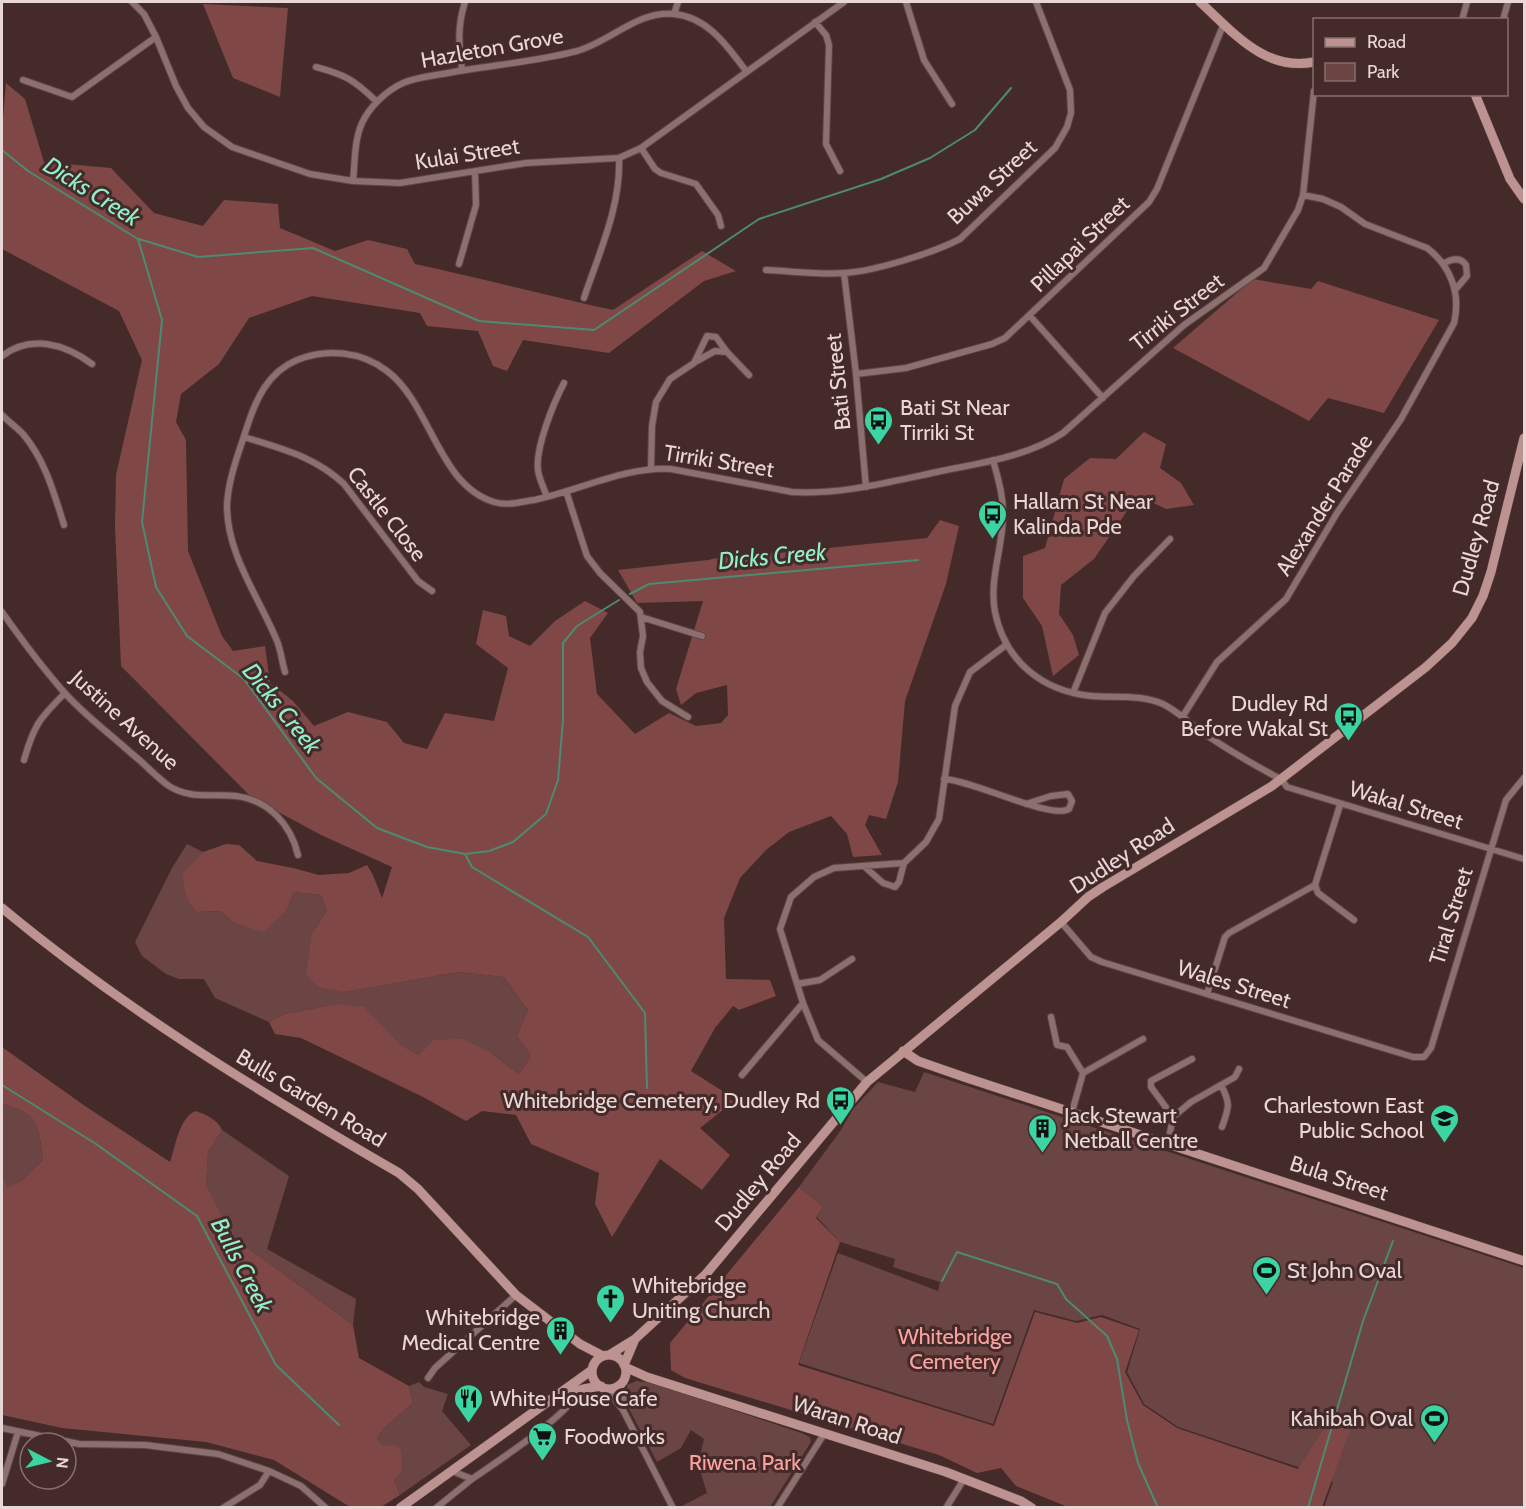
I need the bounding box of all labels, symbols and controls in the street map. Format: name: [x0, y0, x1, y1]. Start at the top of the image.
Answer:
legend: [1313, 18, 1508, 96]
street label: Hazleton Grove: [419, 22, 565, 74]
text: Road: [1367, 31, 1406, 53]
text: Park: [1367, 61, 1400, 83]
street label: Kulai Street: [413, 132, 522, 176]
street label: Buwa Street: [942, 133, 1043, 230]
water label: Dicks Creek: [38, 150, 146, 232]
street label: Pillapai Street: [1025, 190, 1135, 298]
street label: Tirriki Street: [1125, 267, 1229, 357]
street label: Bati Street: [819, 332, 856, 432]
place label: Bati St Near Tirriki St: [900, 394, 1009, 446]
bus stop icon: Bati St Near Tirriki St: [863, 404, 895, 446]
street label: Alexander Parade: [1270, 429, 1378, 581]
street label: Tirriki Street: [662, 439, 776, 483]
street label: Castle Close: [342, 461, 432, 567]
street label: Dudley Road: [1447, 477, 1505, 599]
place label: Hallam St Near Kalinda Pde: [1013, 488, 1153, 540]
bus stop icon: Hallam St Near Kalinda Pde: [976, 498, 1008, 540]
water label: Dicks Creek: [717, 537, 828, 575]
water label: Dicks Creek: [237, 657, 328, 760]
street label: Justine Avenue: [65, 664, 185, 776]
place label: Dudley Rd Before Wakal St: [1181, 690, 1329, 742]
bus stop icon: Dudley Rd Before Wakal St: [1333, 700, 1365, 742]
street label: Wakal Street: [1346, 775, 1467, 835]
street label: Dudley Road: [1064, 812, 1180, 900]
street label: Tiral Street: [1423, 864, 1479, 968]
street label: Wales Street: [1174, 954, 1295, 1014]
street label: Bulls Garden Road: [231, 1043, 391, 1153]
bus stop icon: Whitebridge Cemetery, Dudley Rd: [825, 1084, 857, 1126]
place label: Whitebridge Cemetery, Dudley Rd: [503, 1087, 820, 1114]
place label: Charlestown East Public School: [1264, 1092, 1425, 1144]
place label: Jack Stewart Netball Centre: [1063, 1102, 1198, 1154]
school or university icon: Charlestown East Public School: [1429, 1102, 1461, 1144]
building icon: Jack Stewart Netball Centre: [1027, 1112, 1059, 1154]
street label: Dudley Road: [709, 1128, 807, 1236]
street label: Bula Street: [1286, 1149, 1392, 1207]
water label: Bulls Creek: [205, 1212, 279, 1318]
sports icon: St John Oval: [1250, 1254, 1282, 1296]
place label: St John Oval: [1287, 1257, 1403, 1284]
place label: Whitebridge Uniting Church: [632, 1272, 770, 1324]
church icon: Whitebridge Uniting Church: [595, 1282, 627, 1324]
place label: Whitebridge Medical Centre: [402, 1304, 540, 1356]
building icon: Whitebridge Medical Centre: [545, 1314, 577, 1356]
park label: Whitebridge Cemetery: [898, 1323, 1012, 1375]
restaurant icon: White House Cafe: [453, 1382, 485, 1424]
place label: White House Cafe: [490, 1385, 657, 1412]
street label: Waran Road: [789, 1390, 905, 1450]
sports icon: Kahibah Oval: [1418, 1402, 1450, 1444]
place label: Kahibah Oval: [1290, 1405, 1414, 1432]
supermarket icon: Foodworks: [527, 1420, 559, 1462]
place label: Foodworks: [564, 1423, 665, 1450]
north arrow: [18, 1431, 78, 1491]
park label: Riwena Park: [689, 1449, 801, 1476]
text: N: [52, 1456, 73, 1470]

